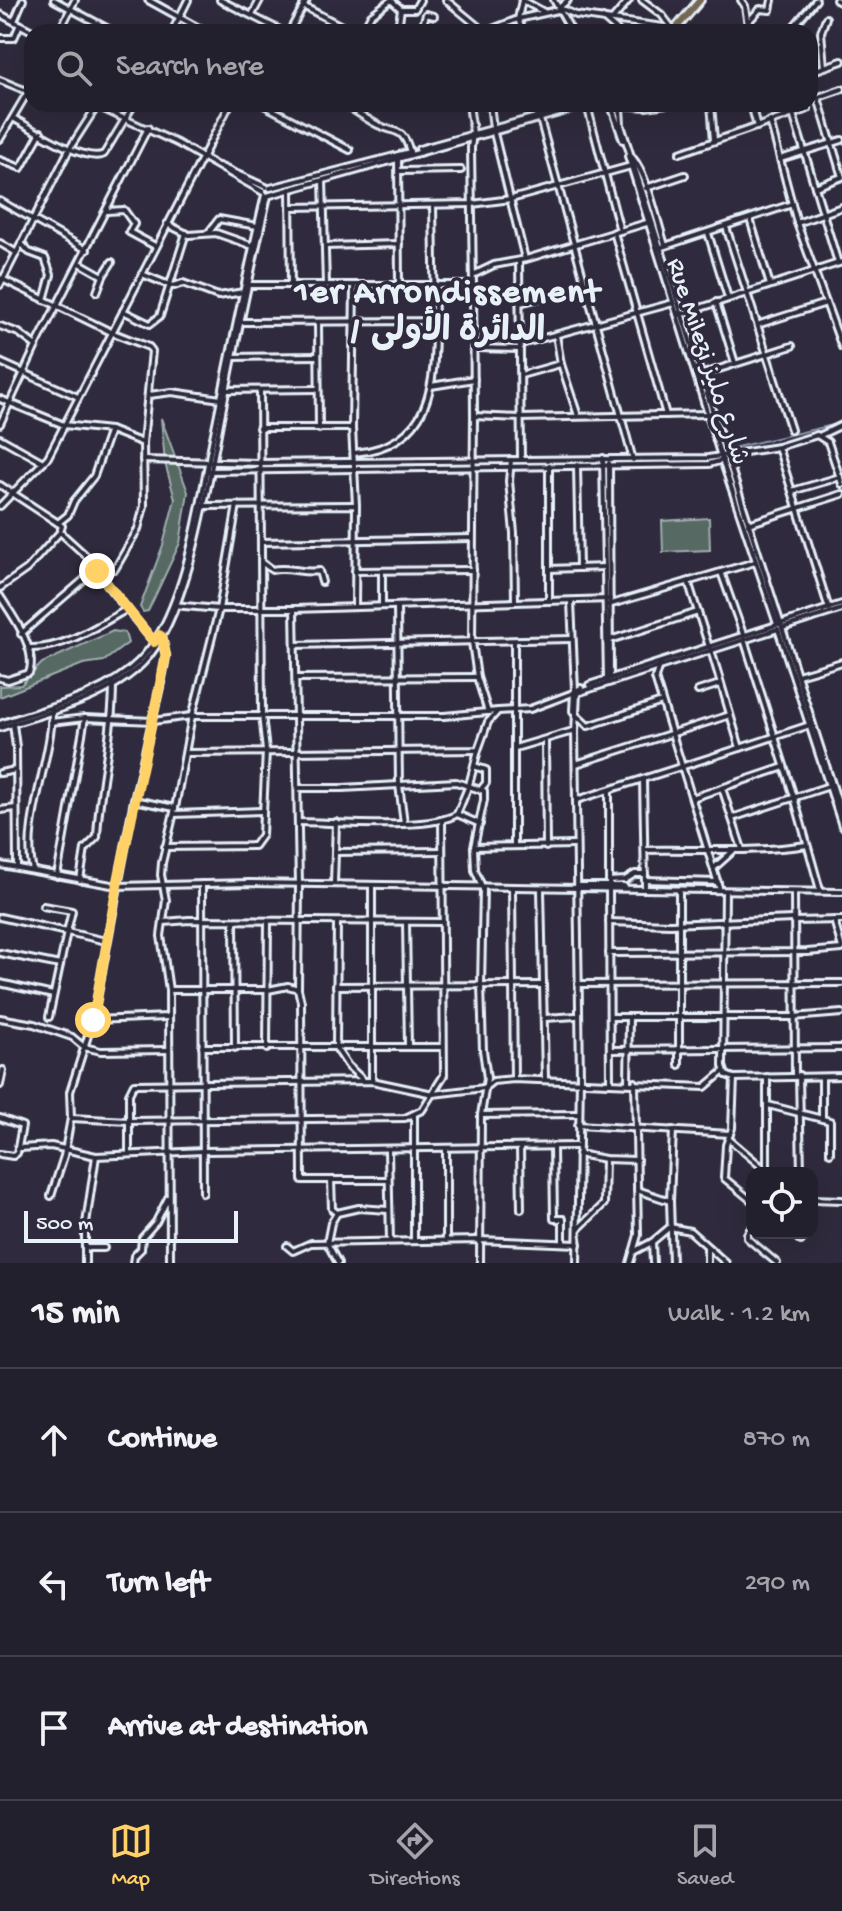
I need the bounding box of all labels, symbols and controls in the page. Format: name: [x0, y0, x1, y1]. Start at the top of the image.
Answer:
search box: [24, 24, 818, 112]
icon: search: [52, 46, 96, 90]
text: Search here: [116, 51, 264, 86]
street label: Rue Milezi شارع مليز: [658, 255, 754, 470]
district label: 1er Arrondissement / الدائرة الأولى: [294, 275, 603, 354]
route end: [79, 553, 115, 589]
route start: [75, 1002, 111, 1038]
map controls: [746, 1167, 818, 1239]
button: locate: [746, 1167, 818, 1239]
scale bar: [24, 1207, 238, 1243]
text: 500 m: [36, 1212, 93, 1238]
text: 15 min: [32, 1295, 119, 1335]
text: Walk · 1.2 km: [668, 1300, 810, 1331]
icon: ahead: [32, 1418, 76, 1462]
text: Continue: [108, 1423, 217, 1458]
text: 870 m: [743, 1425, 810, 1456]
icon: left: [32, 1562, 76, 1606]
text: Turn left: [108, 1567, 209, 1602]
text: 290 m: [745, 1569, 810, 1600]
icon: arrive: [32, 1706, 76, 1750]
text: Arrive at destination: [108, 1711, 368, 1746]
tab: Map: [109, 1819, 153, 1893]
tab: Directions: [370, 1819, 460, 1893]
tab: Saved: [677, 1819, 733, 1893]

